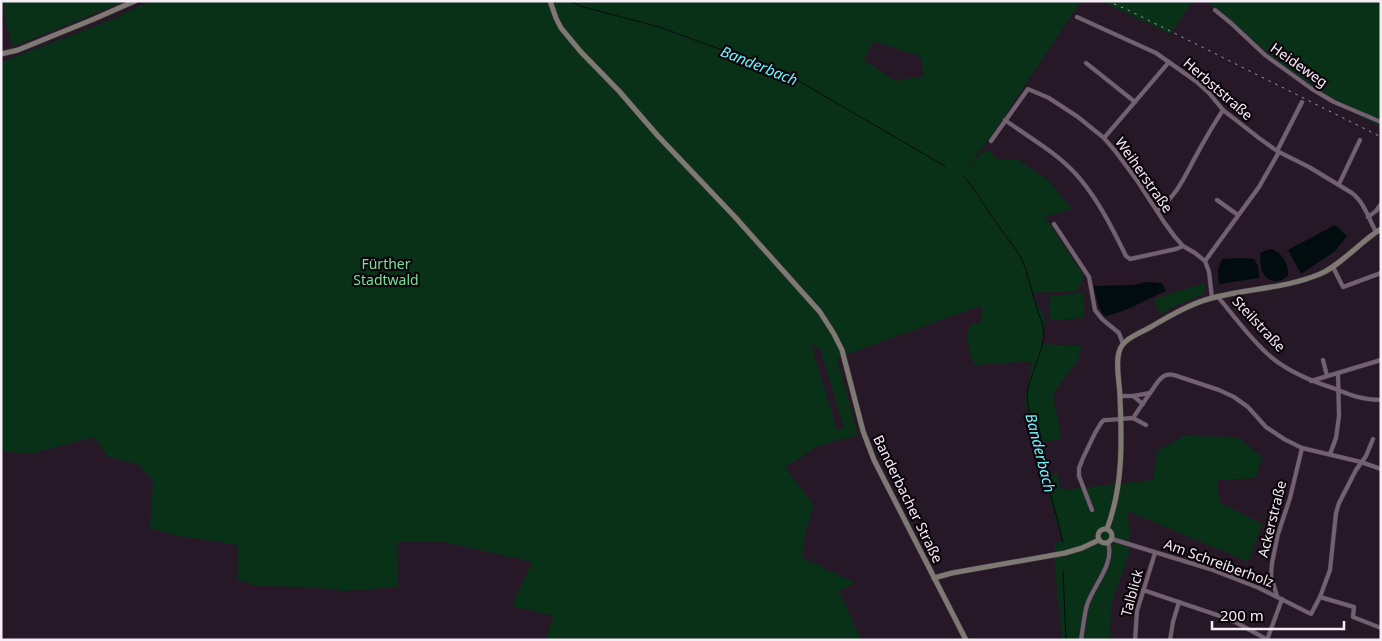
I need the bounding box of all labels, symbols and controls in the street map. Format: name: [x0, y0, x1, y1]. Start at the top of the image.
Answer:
street label: Heideweg: [1267, 38, 1332, 91]
water label: Banderbach: [718, 41, 801, 90]
street label: Herbststraße: [1180, 53, 1257, 124]
street label: Weiherstraße: [1111, 133, 1178, 216]
park label: Fürther Stadtwald: [353, 254, 419, 289]
street label: Steilstraße: [1229, 292, 1290, 356]
water label: Banderbach: [1021, 411, 1060, 494]
street label: Banderbacher Straße: [869, 432, 948, 566]
street label: Ackerstraße: [1253, 478, 1290, 559]
street label: Am Schreiberholz: [1162, 534, 1277, 591]
street label: Talblick: [1116, 567, 1147, 619]
scale bar: [1212, 598, 1344, 630]
text: 200 m: [1220, 605, 1264, 625]

